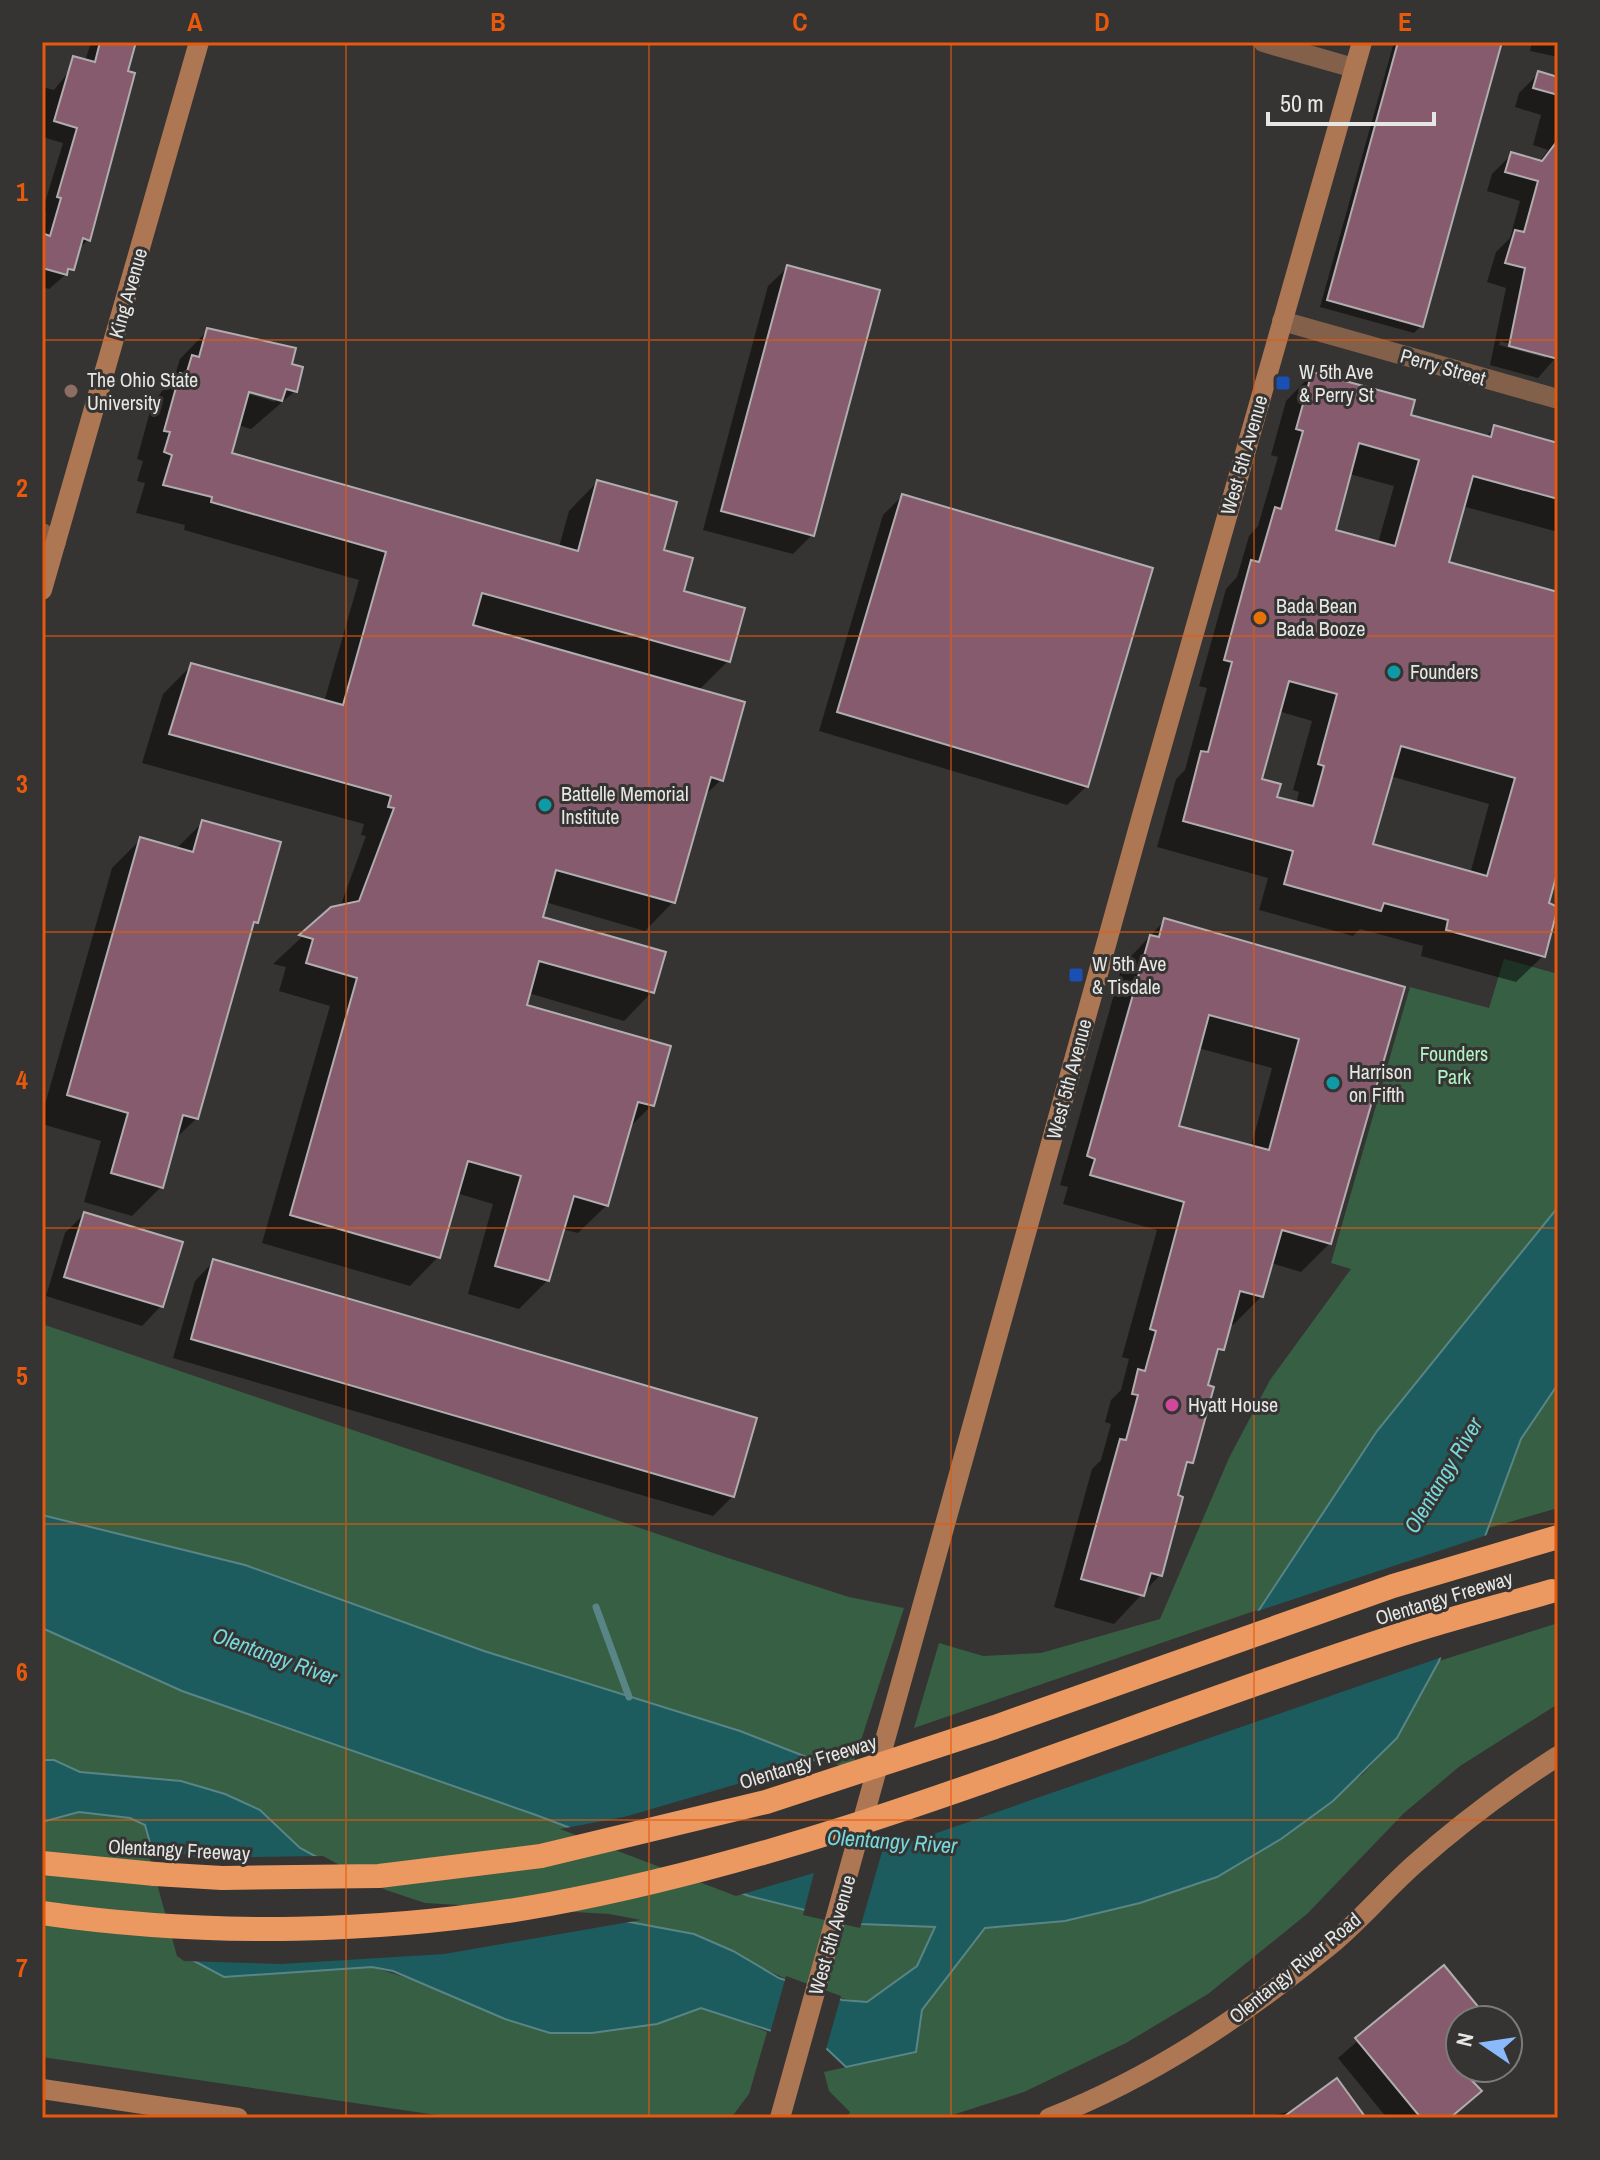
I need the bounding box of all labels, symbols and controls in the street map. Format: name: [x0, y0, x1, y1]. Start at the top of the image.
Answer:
text: A: [187, 4, 203, 39]
text: B: [490, 4, 506, 39]
text: C: [792, 4, 808, 39]
text: D: [1094, 4, 1110, 39]
text: E: [1398, 4, 1412, 39]
scale bar: [1268, 76, 1434, 126]
text: 50 m: [1280, 87, 1324, 119]
text: 1: [16, 174, 28, 209]
street label: King Avenue: [102, 245, 153, 341]
street label: Perry Street: [1397, 341, 1489, 392]
place label: W 5th Ave & Perry St: [1299, 358, 1374, 408]
place label: The Ohio State University: [87, 366, 198, 416]
marker: W 5th Ave & Perry St: [1274, 374, 1292, 392]
marker: The Ohio State University: [62, 382, 80, 400]
street label: West 5th Avenue: [1214, 392, 1274, 518]
text: 2: [16, 470, 28, 505]
place label: Bada Bean Bada Booze: [1276, 592, 1365, 642]
marker: Bada Bean Bada Booze: [1251, 609, 1269, 627]
place label: Founders: [1410, 658, 1478, 685]
marker: Founders: [1385, 663, 1403, 681]
text: 3: [16, 766, 28, 801]
place label: Battelle Memorial Institute: [561, 780, 689, 830]
marker: Battelle Memorial Institute: [536, 796, 554, 814]
place label: W 5th Ave & Tisdale: [1092, 950, 1166, 1000]
marker: W 5th Ave & Tisdale: [1067, 966, 1085, 984]
street label: West 5th Avenue: [1040, 1016, 1098, 1142]
park label: Founders Park: [1420, 1040, 1488, 1090]
place label: Harrison on Fifth: [1349, 1058, 1412, 1108]
text: 4: [16, 1062, 28, 1097]
marker: Harrison on Fifth: [1324, 1074, 1342, 1092]
text: 5: [16, 1358, 28, 1393]
place label: Hyatt House: [1188, 1391, 1278, 1418]
marker: Hyatt House: [1163, 1396, 1181, 1414]
water label: Olentangy River: [1397, 1411, 1490, 1539]
street label: Olentangy Freeway: [1372, 1564, 1517, 1631]
water label: Olentangy River: [209, 1620, 342, 1693]
text: 6: [16, 1654, 28, 1689]
street label: Olentangy Freeway: [736, 1728, 881, 1795]
water label: Olentangy River: [826, 1821, 959, 1861]
street label: Olentangy Freeway: [107, 1832, 252, 1867]
street label: West 5th Avenue: [802, 1872, 862, 1998]
street label: Olentangy River Road: [1223, 1906, 1366, 2029]
text: 7: [16, 1950, 28, 1985]
north arrow: [1444, 2004, 1524, 2084]
text: N: [1448, 2030, 1481, 2049]

